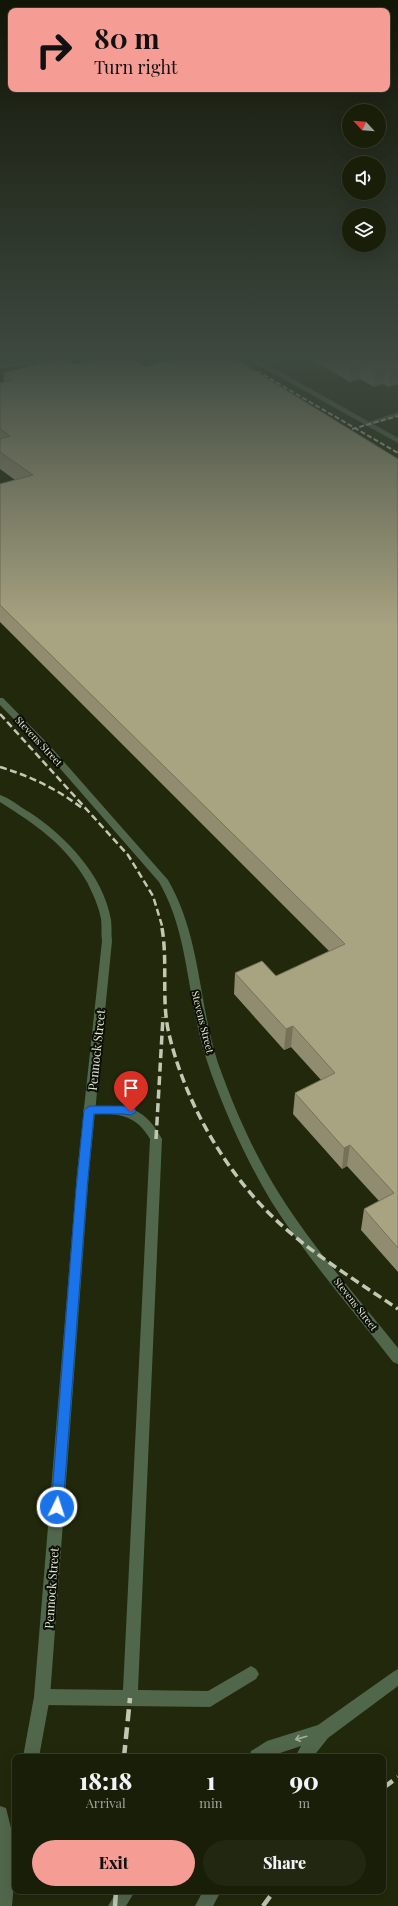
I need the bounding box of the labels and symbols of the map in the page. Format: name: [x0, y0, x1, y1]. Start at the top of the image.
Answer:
north arrow: [342, 104, 386, 148]
street label: Stevens Street: [12, 713, 66, 769]
street label: Stevens Street: [189, 989, 218, 1055]
street label: Pennock Street: [84, 1008, 108, 1091]
pin: [114, 1071, 148, 1112]
street label: Stevens Street: [331, 1275, 381, 1334]
position arrow: [36, 1486, 78, 1528]
street label: Pennock Street: [40, 1546, 62, 1629]
one-way arrow: [295, 1735, 308, 1742]

